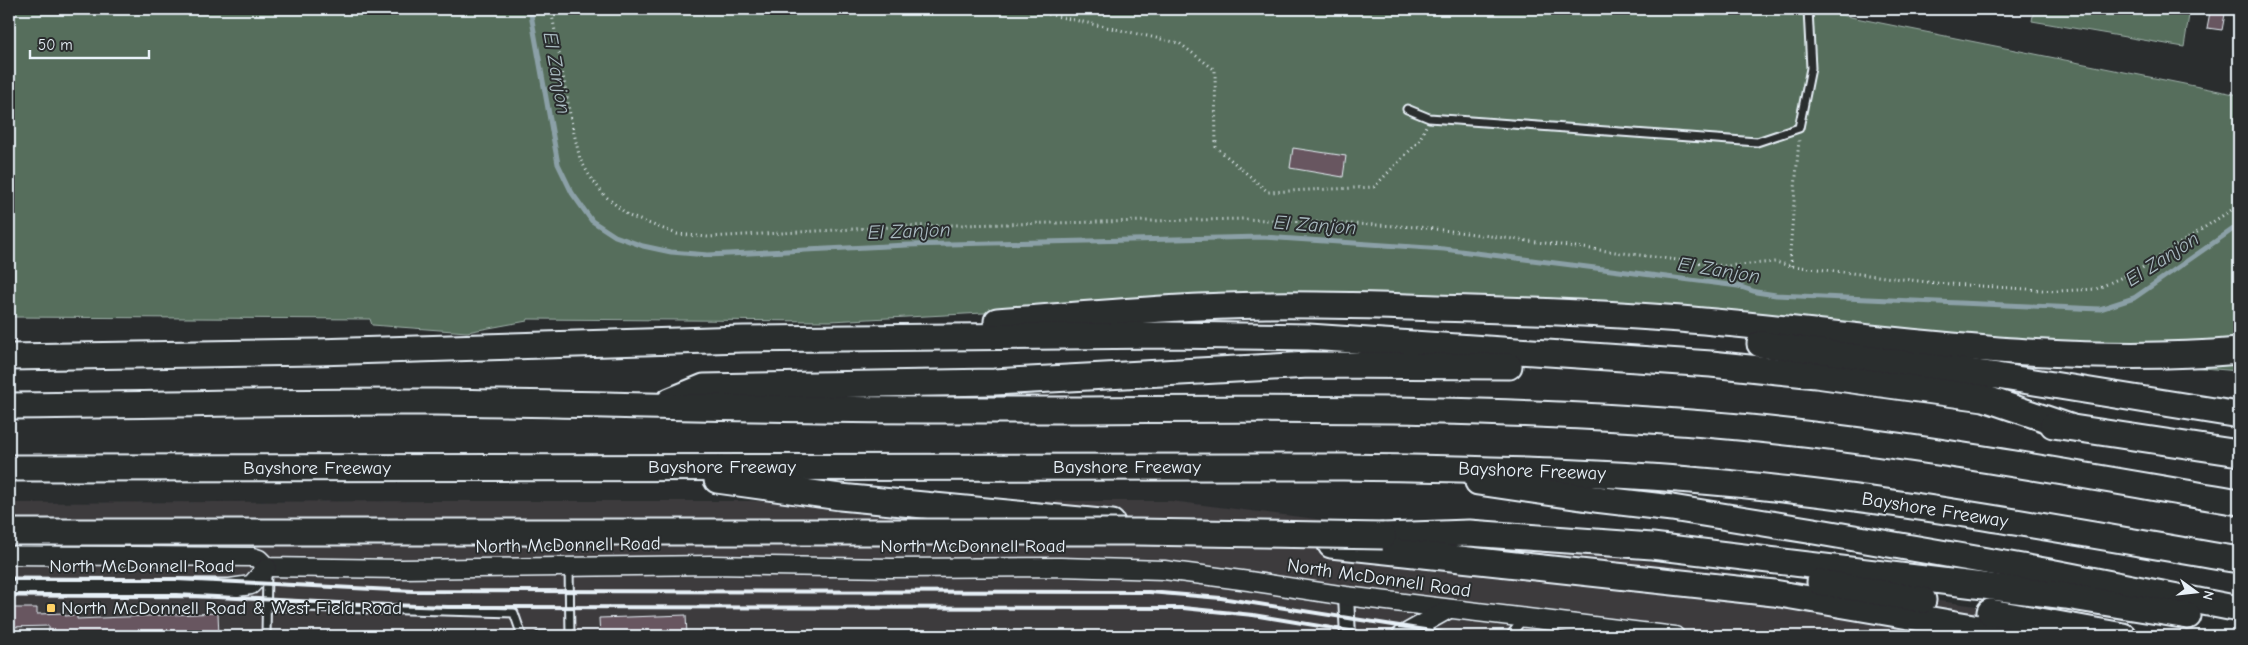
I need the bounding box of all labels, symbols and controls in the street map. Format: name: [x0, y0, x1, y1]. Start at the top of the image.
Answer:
scale bar: [30, 28, 149, 60]
water label: El Zanjon: [538, 30, 576, 116]
text: 50 m: [38, 36, 73, 54]
water label: El Zanjon: [1273, 211, 1357, 239]
water label: El Zanjon: [867, 218, 951, 244]
water label: El Zanjon: [2121, 227, 2203, 291]
water label: El Zanjon: [1676, 252, 1762, 288]
street label: Bayshore Freeway: [648, 456, 796, 478]
street label: Bayshore Freeway: [1053, 456, 1201, 478]
street label: Bayshore Freeway: [243, 457, 391, 479]
street label: Bayshore Freeway: [1458, 457, 1607, 485]
street label: Bayshore Freeway: [1860, 488, 2010, 533]
street label: North McDonnell Road: [475, 532, 661, 558]
street label: North McDonnell Road: [880, 535, 1066, 557]
street label: North McDonnell Road: [1286, 554, 1472, 602]
street label: North McDonnell Road: [49, 555, 235, 577]
north arrow: [2170, 568, 2220, 618]
text: N: [2199, 589, 2217, 602]
place label: North McDonnell Road & West Field Road: [61, 597, 402, 619]
marker: North McDonnell Road & West Field Road: [45, 602, 57, 614]

